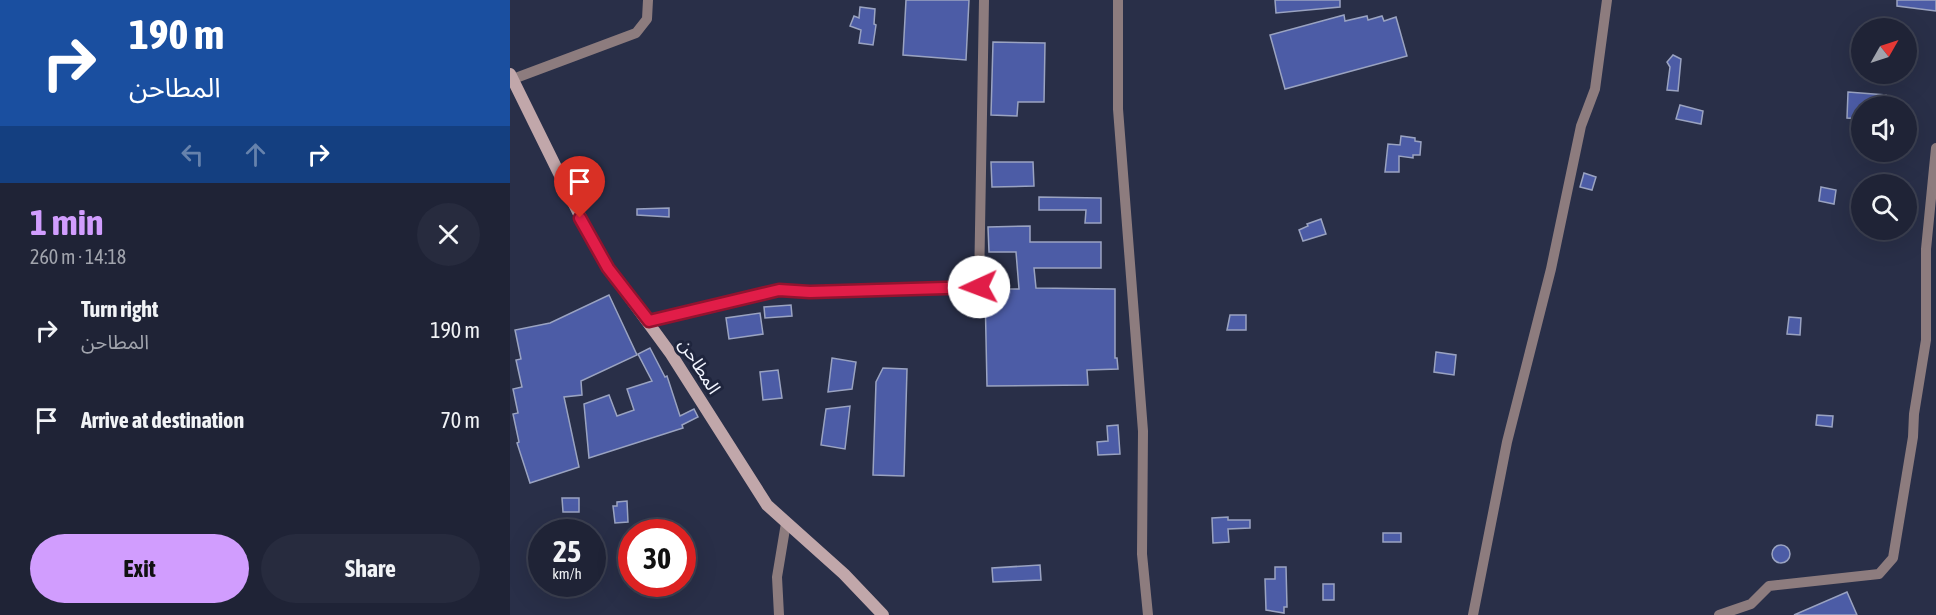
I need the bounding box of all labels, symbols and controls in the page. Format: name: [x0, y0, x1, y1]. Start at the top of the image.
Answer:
text: 190 m: [129, 10, 224, 58]
north arrow: [1851, 18, 1917, 84]
map controls: [1851, 18, 1917, 240]
icon: right: [30, 24, 108, 102]
text: المطاحن: [129, 72, 221, 103]
button: sound: [1851, 96, 1917, 162]
icon: left: [176, 138, 209, 171]
icon: ahead: [239, 138, 272, 171]
icon: right: [302, 138, 335, 171]
pin: [554, 156, 605, 218]
icon: arrive: [563, 165, 596, 198]
button: search: [1851, 174, 1917, 240]
text: 1 min: [30, 201, 104, 243]
button: close: [417, 203, 480, 266]
text: 260 m · 14:18: [30, 245, 126, 268]
position arrow: [947, 255, 1011, 319]
text: Turn right: [81, 296, 158, 322]
icon: right: [30, 314, 63, 347]
text: 190 m: [430, 317, 480, 343]
text: المطاحن: [81, 330, 149, 353]
street label: المطاحن: [674, 335, 725, 398]
icon: arrive: [30, 404, 63, 437]
text: Arrive at destination: [81, 407, 244, 433]
text: 70 m: [440, 407, 480, 433]
speed limit sign: 30: [618, 519, 696, 597]
button: Exit: [30, 534, 249, 603]
button: Share: [261, 534, 480, 603]
text: 25: [553, 534, 581, 568]
text: km/h: [552, 565, 582, 582]

